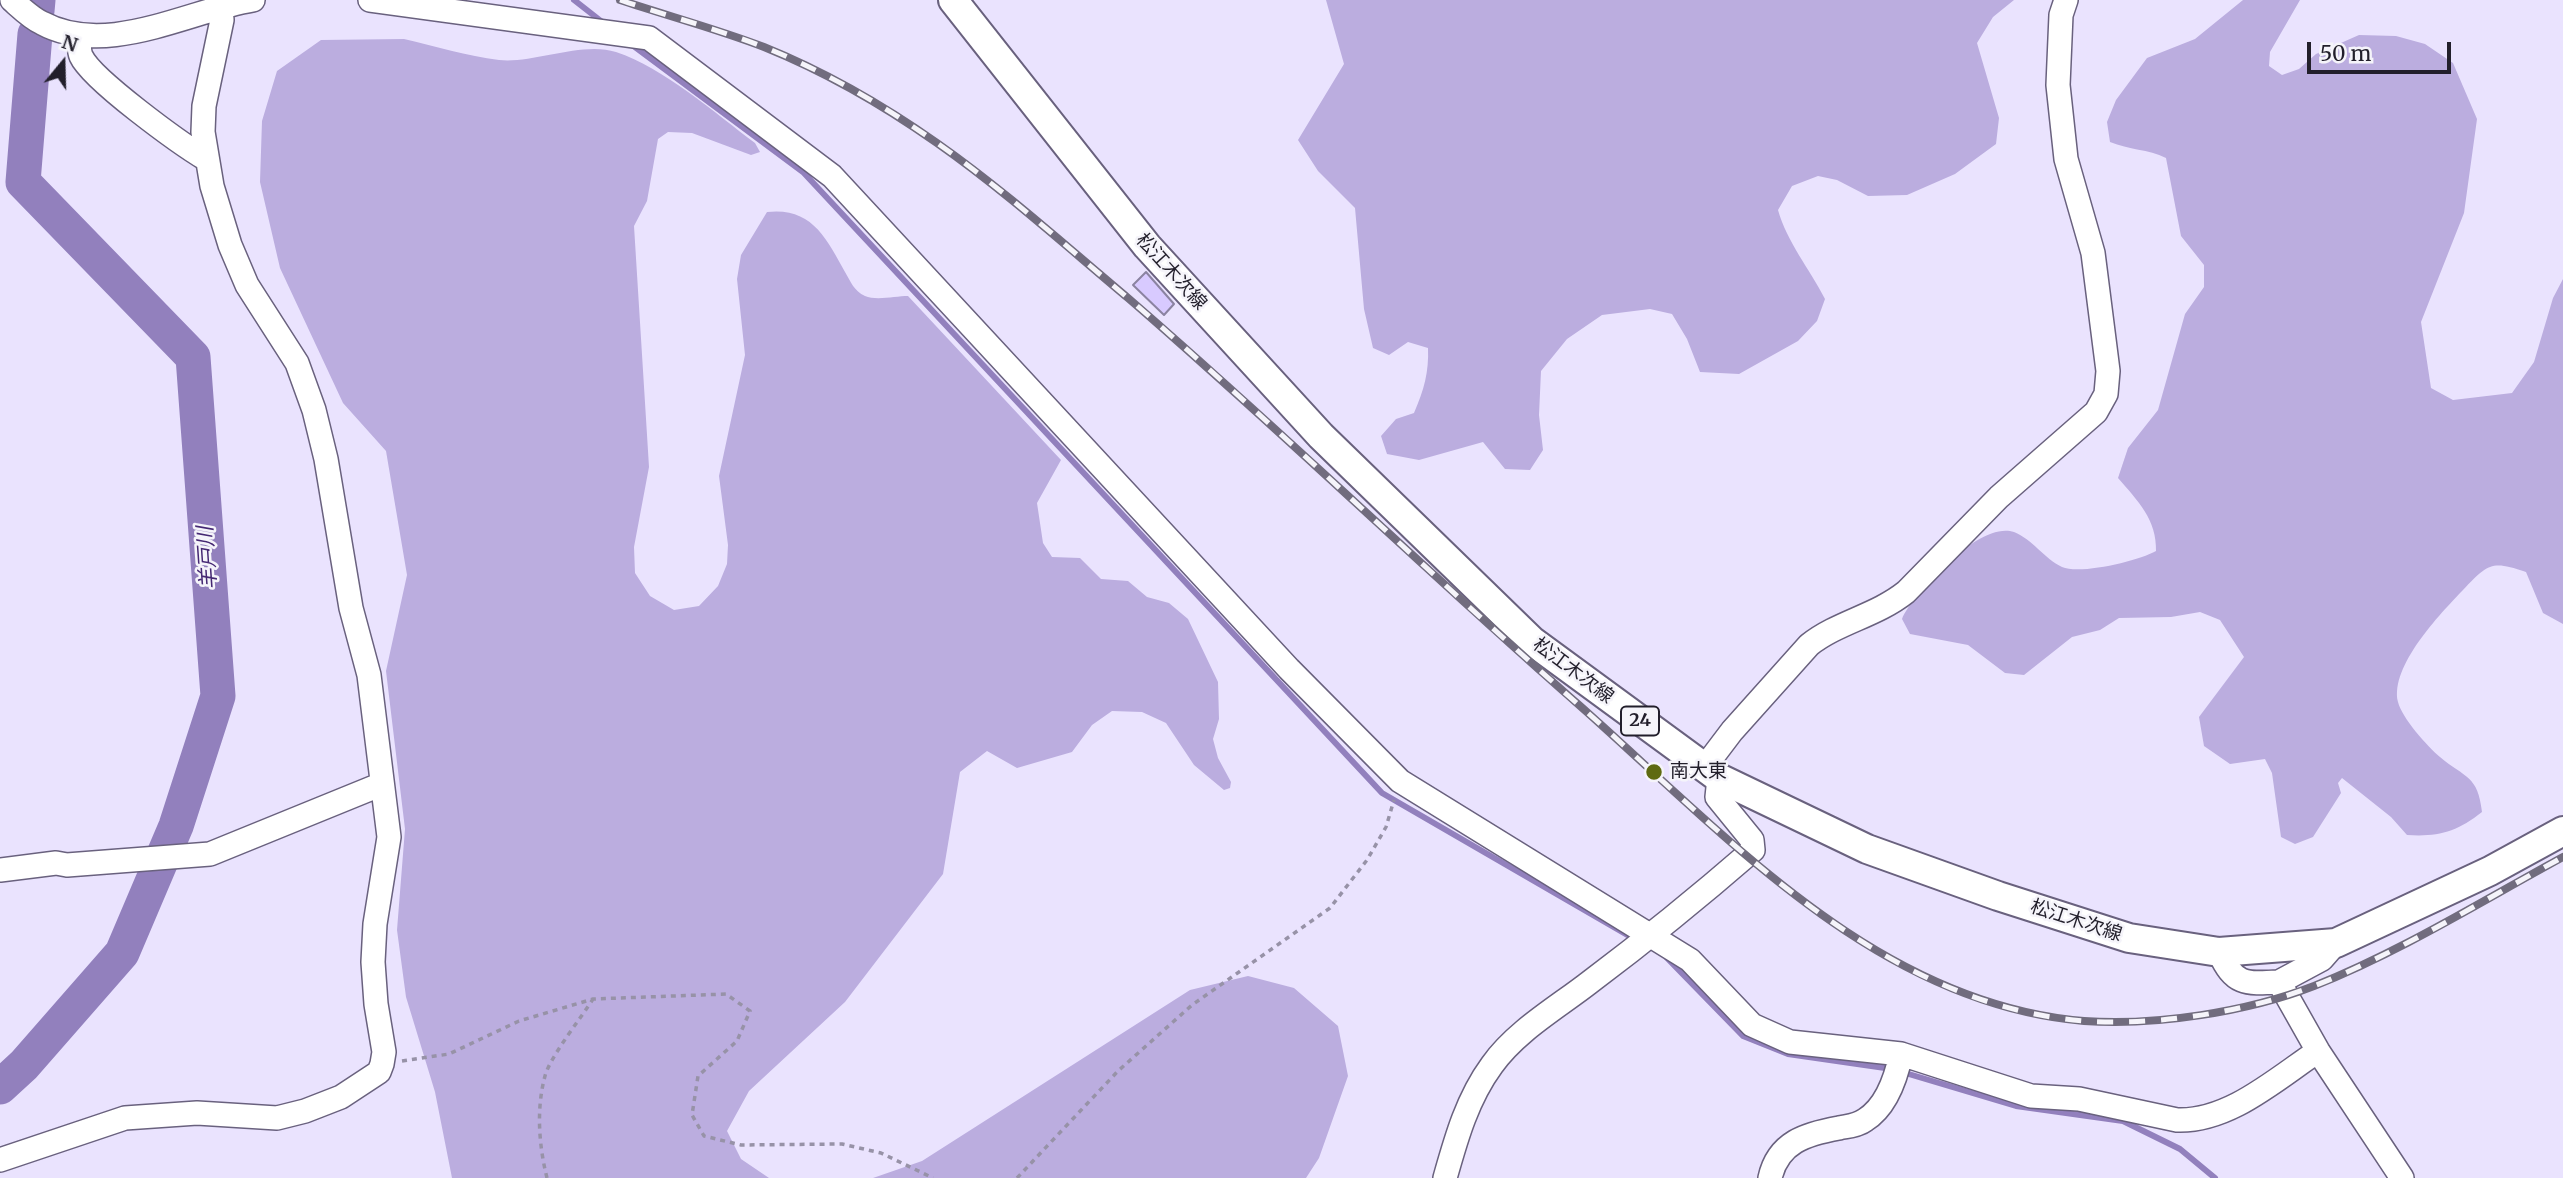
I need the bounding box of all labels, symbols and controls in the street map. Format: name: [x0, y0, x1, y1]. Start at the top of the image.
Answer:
north arrow: [28, 28, 98, 98]
scale bar: [2311, 28, 2454, 72]
text: N: [59, 29, 81, 57]
text: 50 m: [2320, 40, 2371, 67]
street label: 松江木次線: [1131, 229, 1211, 315]
water label: 羊戸川: [193, 526, 223, 590]
street label: 松江木次線: [1528, 633, 1618, 709]
road number: 24: [1621, 706, 1659, 736]
place label: 南大東: [1670, 761, 1727, 783]
marker: 南大東: [1644, 762, 1664, 782]
street label: 松江木次線: [2027, 895, 2125, 947]

